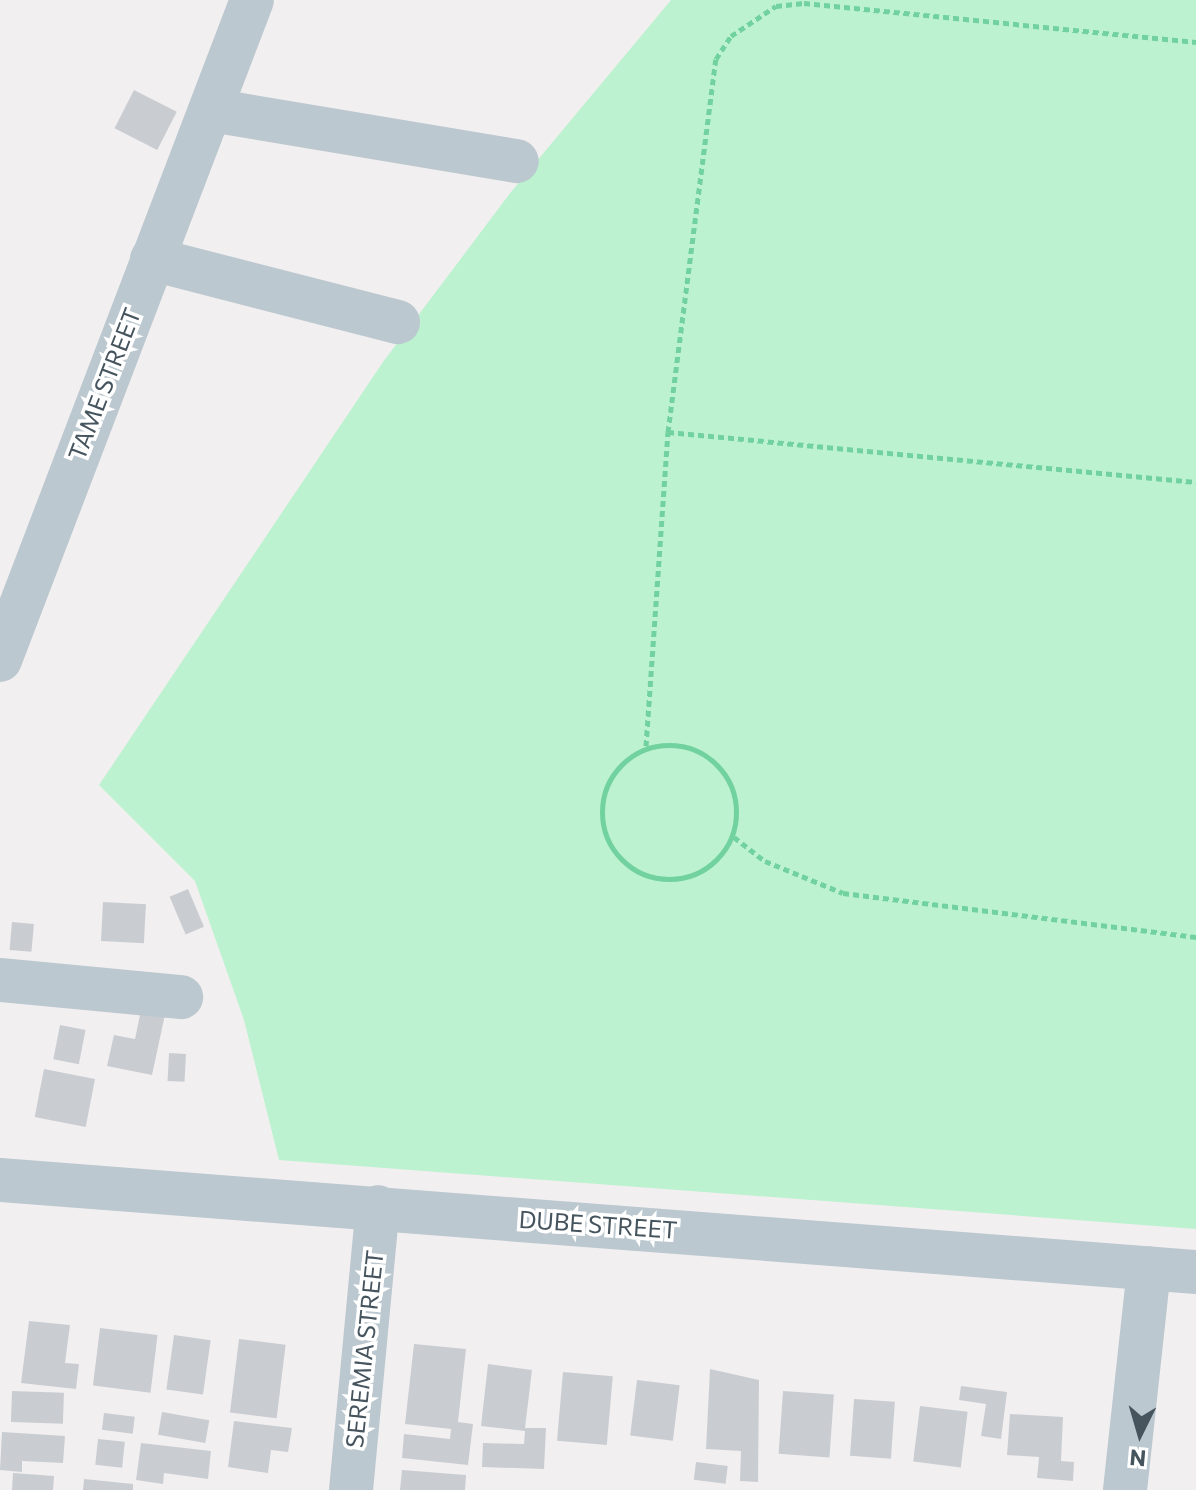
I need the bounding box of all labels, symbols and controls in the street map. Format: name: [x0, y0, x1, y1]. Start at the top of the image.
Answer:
street label: TAME STREET: [62, 304, 146, 464]
street label: DUBE STREET: [518, 1204, 678, 1244]
street label: SEREMIA STREET: [339, 1249, 389, 1449]
north arrow: [1100, 1394, 1180, 1474]
text: N: [1128, 1444, 1147, 1473]

